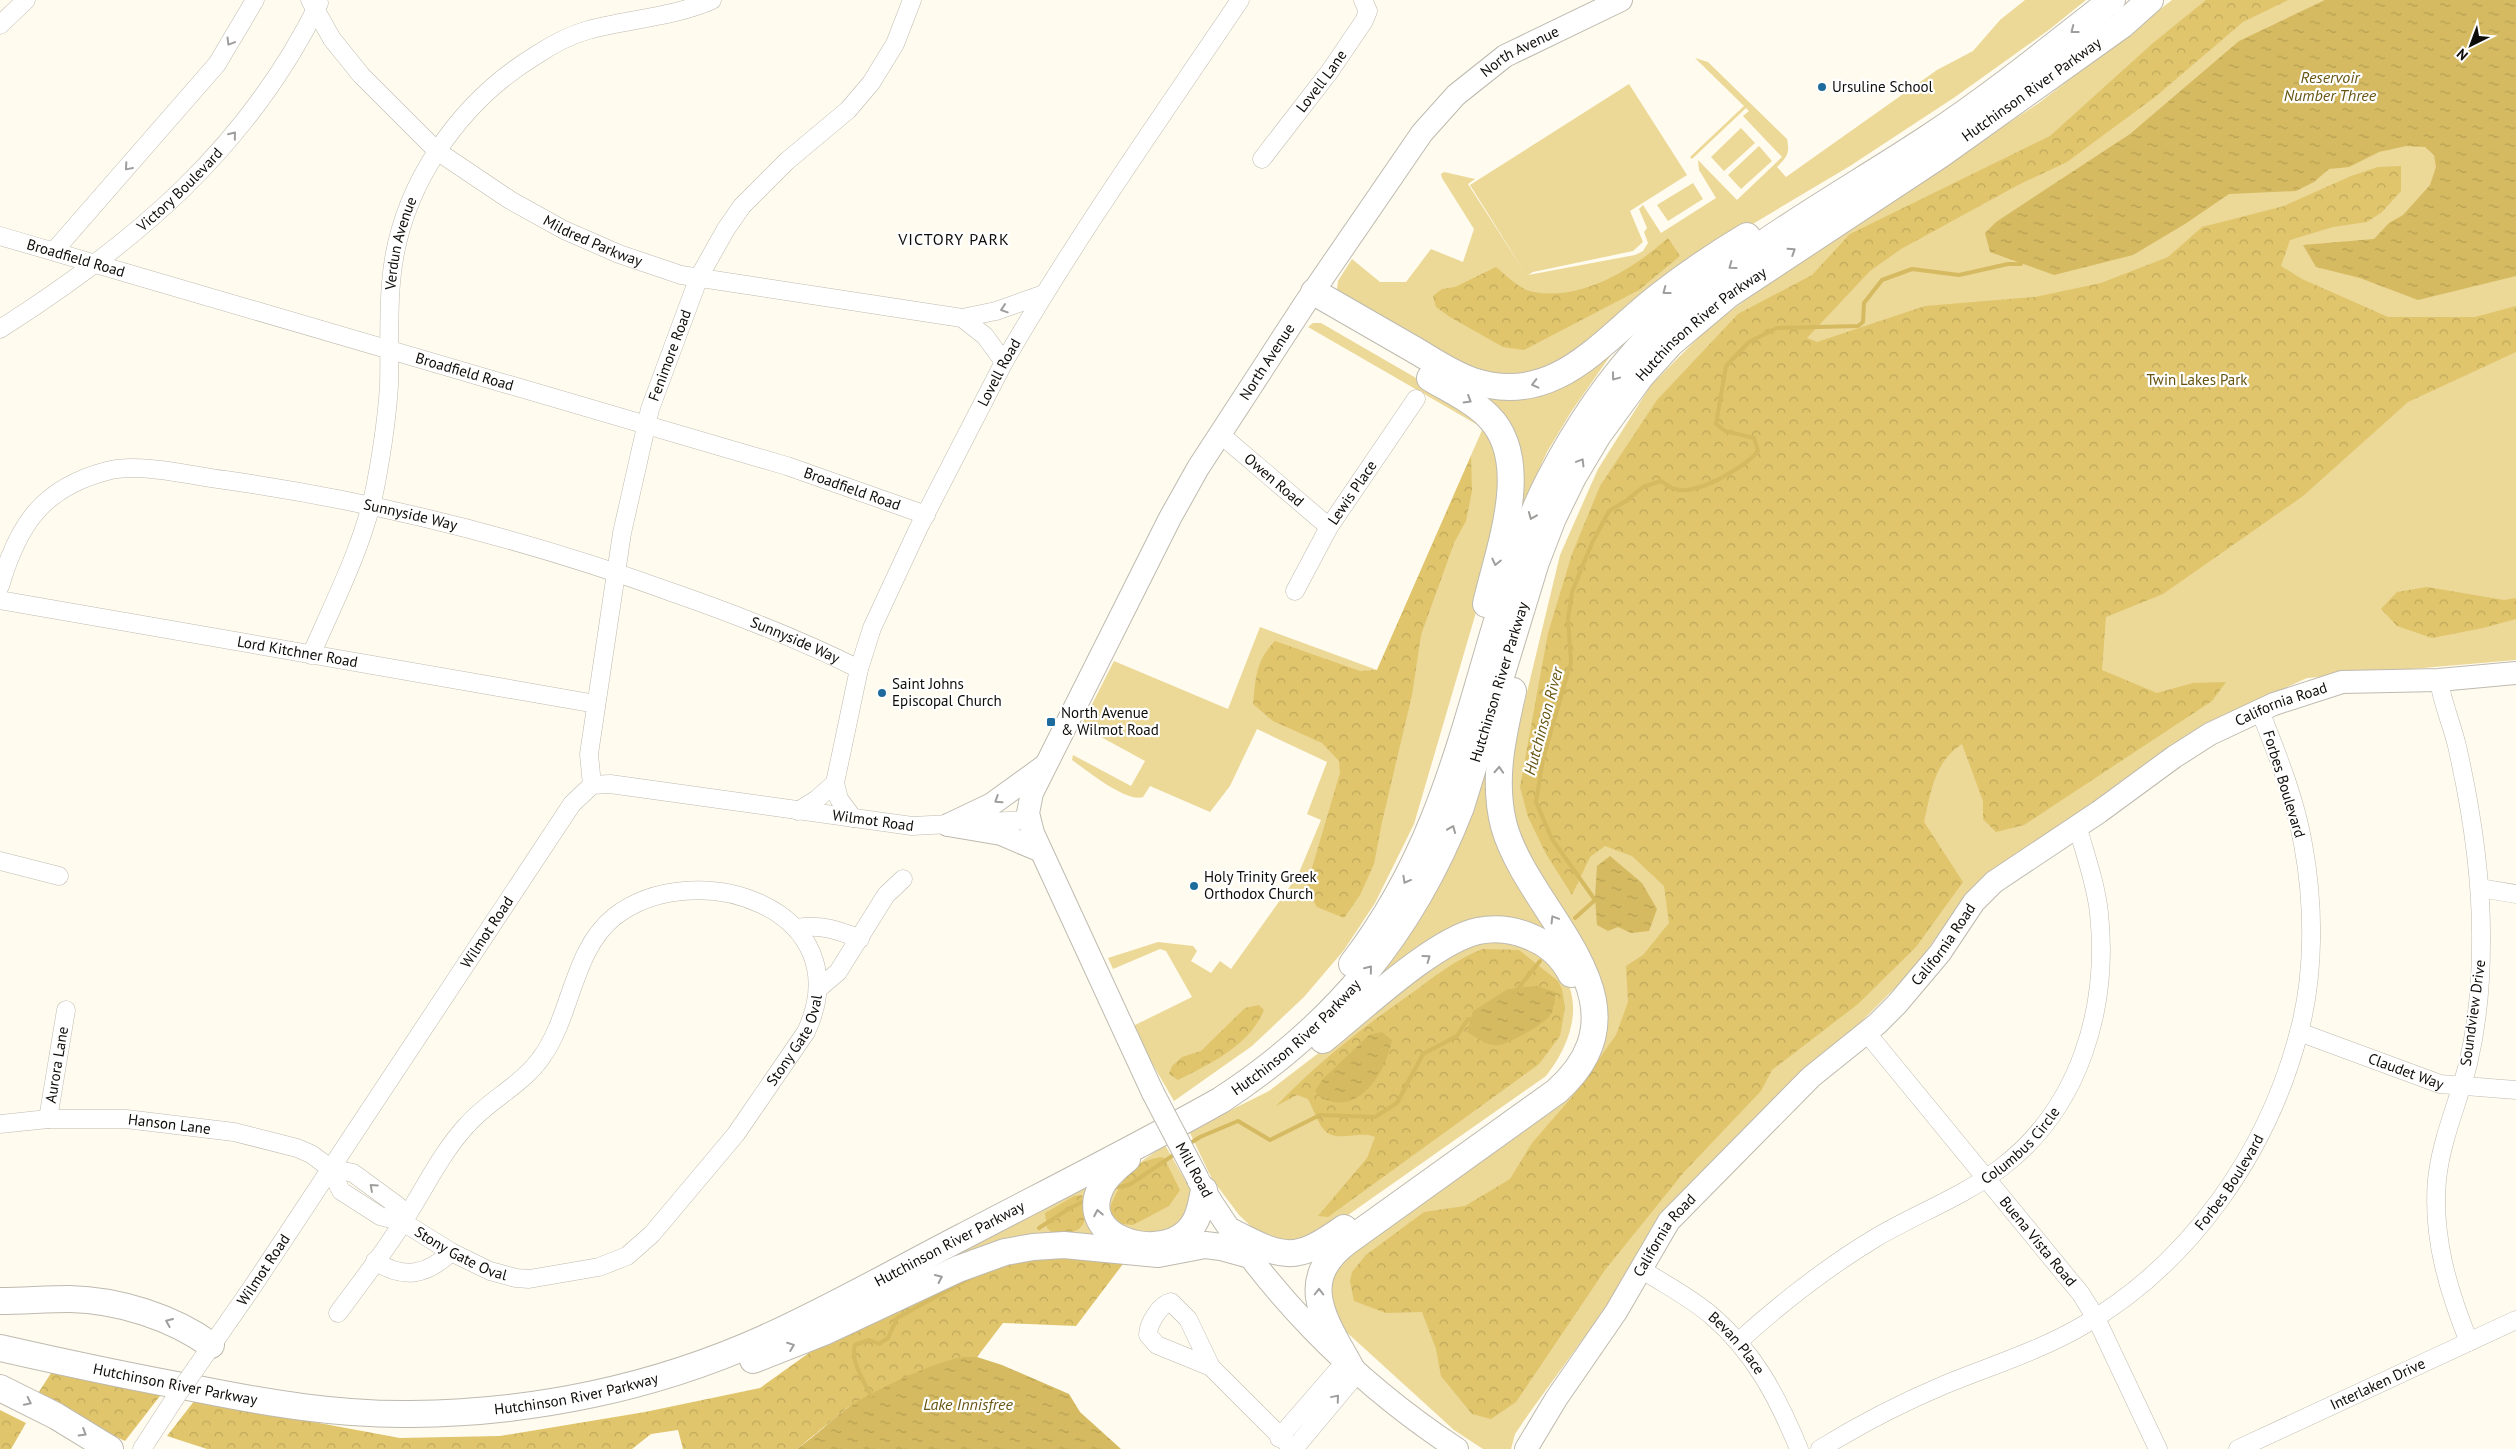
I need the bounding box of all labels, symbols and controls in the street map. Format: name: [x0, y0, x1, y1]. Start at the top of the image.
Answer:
north arrow: [2446, 20, 2496, 70]
street label: North Avenue: [1476, 21, 1562, 81]
one-way arrow: [2070, 24, 2080, 33]
street label: Hutchinson River Parkway: [1958, 33, 2105, 145]
one-way arrow: [227, 36, 237, 45]
text: N: [2453, 45, 2472, 64]
street label: Lovell Lane: [1292, 46, 1351, 116]
water label: Reservoir Number Three: [2284, 67, 2377, 105]
place label: Ursuline School: [1832, 77, 1934, 96]
marker: Ursuline School: [1816, 81, 1828, 93]
one-way arrow: [227, 132, 235, 141]
street label: Victory Boulevard: [132, 144, 226, 236]
one-way arrow: [125, 162, 134, 171]
street label: Verdun Avenue: [380, 194, 420, 292]
street label: Mildred Parkway: [540, 210, 645, 270]
district label: VICTORY PARK: [897, 229, 1010, 249]
street label: Broadfield Road: [25, 234, 127, 281]
one-way arrow: [1787, 248, 1796, 257]
one-way arrow: [1729, 260, 1738, 268]
street label: Hutchinson River Parkway: [1631, 262, 1770, 385]
one-way arrow: [1663, 285, 1672, 293]
one-way arrow: [1000, 303, 1008, 313]
street label: Fenimore Road: [644, 307, 695, 404]
street label: North Avenue: [1235, 320, 1298, 403]
street label: Lovell Road: [973, 335, 1025, 409]
street label: Broadfield Road: [413, 348, 516, 395]
park label: Twin Lakes Park: [2146, 370, 2248, 389]
one-way arrow: [1612, 371, 1621, 381]
one-way arrow: [1532, 379, 1540, 389]
one-way arrow: [1462, 393, 1471, 403]
street label: Owen Road: [1240, 449, 1308, 511]
street label: Lewis Place: [1323, 456, 1381, 528]
one-way arrow: [1575, 459, 1585, 468]
street label: Broadfield Road: [801, 463, 903, 514]
street label: Sunnyside Way: [362, 494, 459, 534]
one-way arrow: [1528, 511, 1538, 520]
one-way arrow: [1491, 557, 1502, 566]
street label: Hutchinson River Parkway: [1465, 599, 1532, 765]
street label: Sunnyside Way: [748, 612, 843, 667]
street label: Lord Kitchner Road: [236, 632, 359, 671]
water label: Hutchinson River: [1519, 663, 1567, 777]
place label: Saint Johns Episcopal Church: [892, 674, 1002, 710]
street label: California Road: [2232, 677, 2329, 730]
marker: Saint Johns Episcopal Church: [876, 687, 888, 699]
place label: North Avenue & Wilmot Road: [1061, 703, 1159, 739]
marker: North Avenue & Wilmot Road: [1045, 716, 1057, 728]
street label: Forbes Boulevard: [2259, 728, 2310, 840]
one-way arrow: [1494, 766, 1505, 774]
one-way arrow: [995, 794, 1004, 803]
street label: Wilmot Road: [831, 805, 915, 835]
one-way arrow: [1446, 826, 1456, 834]
place label: Holy Trinity Greek Orthodox Church: [1204, 867, 1317, 903]
one-way arrow: [1402, 875, 1412, 884]
marker: Holy Trinity Greek Orthodox Church: [1188, 880, 1200, 892]
street label: Wilmot Road: [456, 893, 517, 971]
street label: California Road: [1907, 900, 1979, 989]
one-way arrow: [1550, 916, 1560, 925]
one-way arrow: [1421, 955, 1430, 963]
street label: Soundview Drive: [2456, 958, 2489, 1067]
one-way arrow: [1364, 965, 1373, 974]
street label: Hutchinson River Parkway: [1227, 975, 1364, 1099]
street label: Stony Gate Oval: [762, 993, 826, 1089]
street label: Aurora Lane: [41, 1025, 72, 1104]
street label: Claudet Way: [2366, 1048, 2447, 1094]
street label: Columbus Circle: [1977, 1103, 2064, 1188]
street label: Hanson Lane: [127, 1109, 212, 1138]
street label: Forbes Boulevard: [2190, 1131, 2267, 1234]
street label: Mill Road: [1171, 1139, 1217, 1201]
one-way arrow: [370, 1184, 379, 1193]
street label: California Road: [1629, 1189, 1700, 1280]
street label: Buena Vista Road: [1996, 1192, 2081, 1290]
street label: Hutchinson River Parkway: [871, 1196, 1028, 1291]
one-way arrow: [1093, 1209, 1104, 1218]
street label: Stony Gate Oval: [411, 1222, 510, 1284]
street label: Wilmot Road: [232, 1230, 294, 1309]
one-way arrow: [934, 1274, 943, 1284]
one-way arrow: [1314, 1287, 1324, 1295]
street label: Bevan Place: [1705, 1307, 1769, 1378]
one-way arrow: [165, 1318, 174, 1328]
one-way arrow: [786, 1342, 795, 1352]
street label: Interlaken Drive: [2327, 1354, 2428, 1414]
street label: Hutchinson River Parkway: [91, 1359, 259, 1409]
street label: Hutchinson River Parkway: [493, 1368, 660, 1418]
water label: Lake Innisfree: [923, 1394, 1013, 1414]
one-way arrow: [1331, 1395, 1339, 1404]
one-way arrow: [23, 1396, 32, 1406]
one-way arrow: [77, 1426, 86, 1436]

